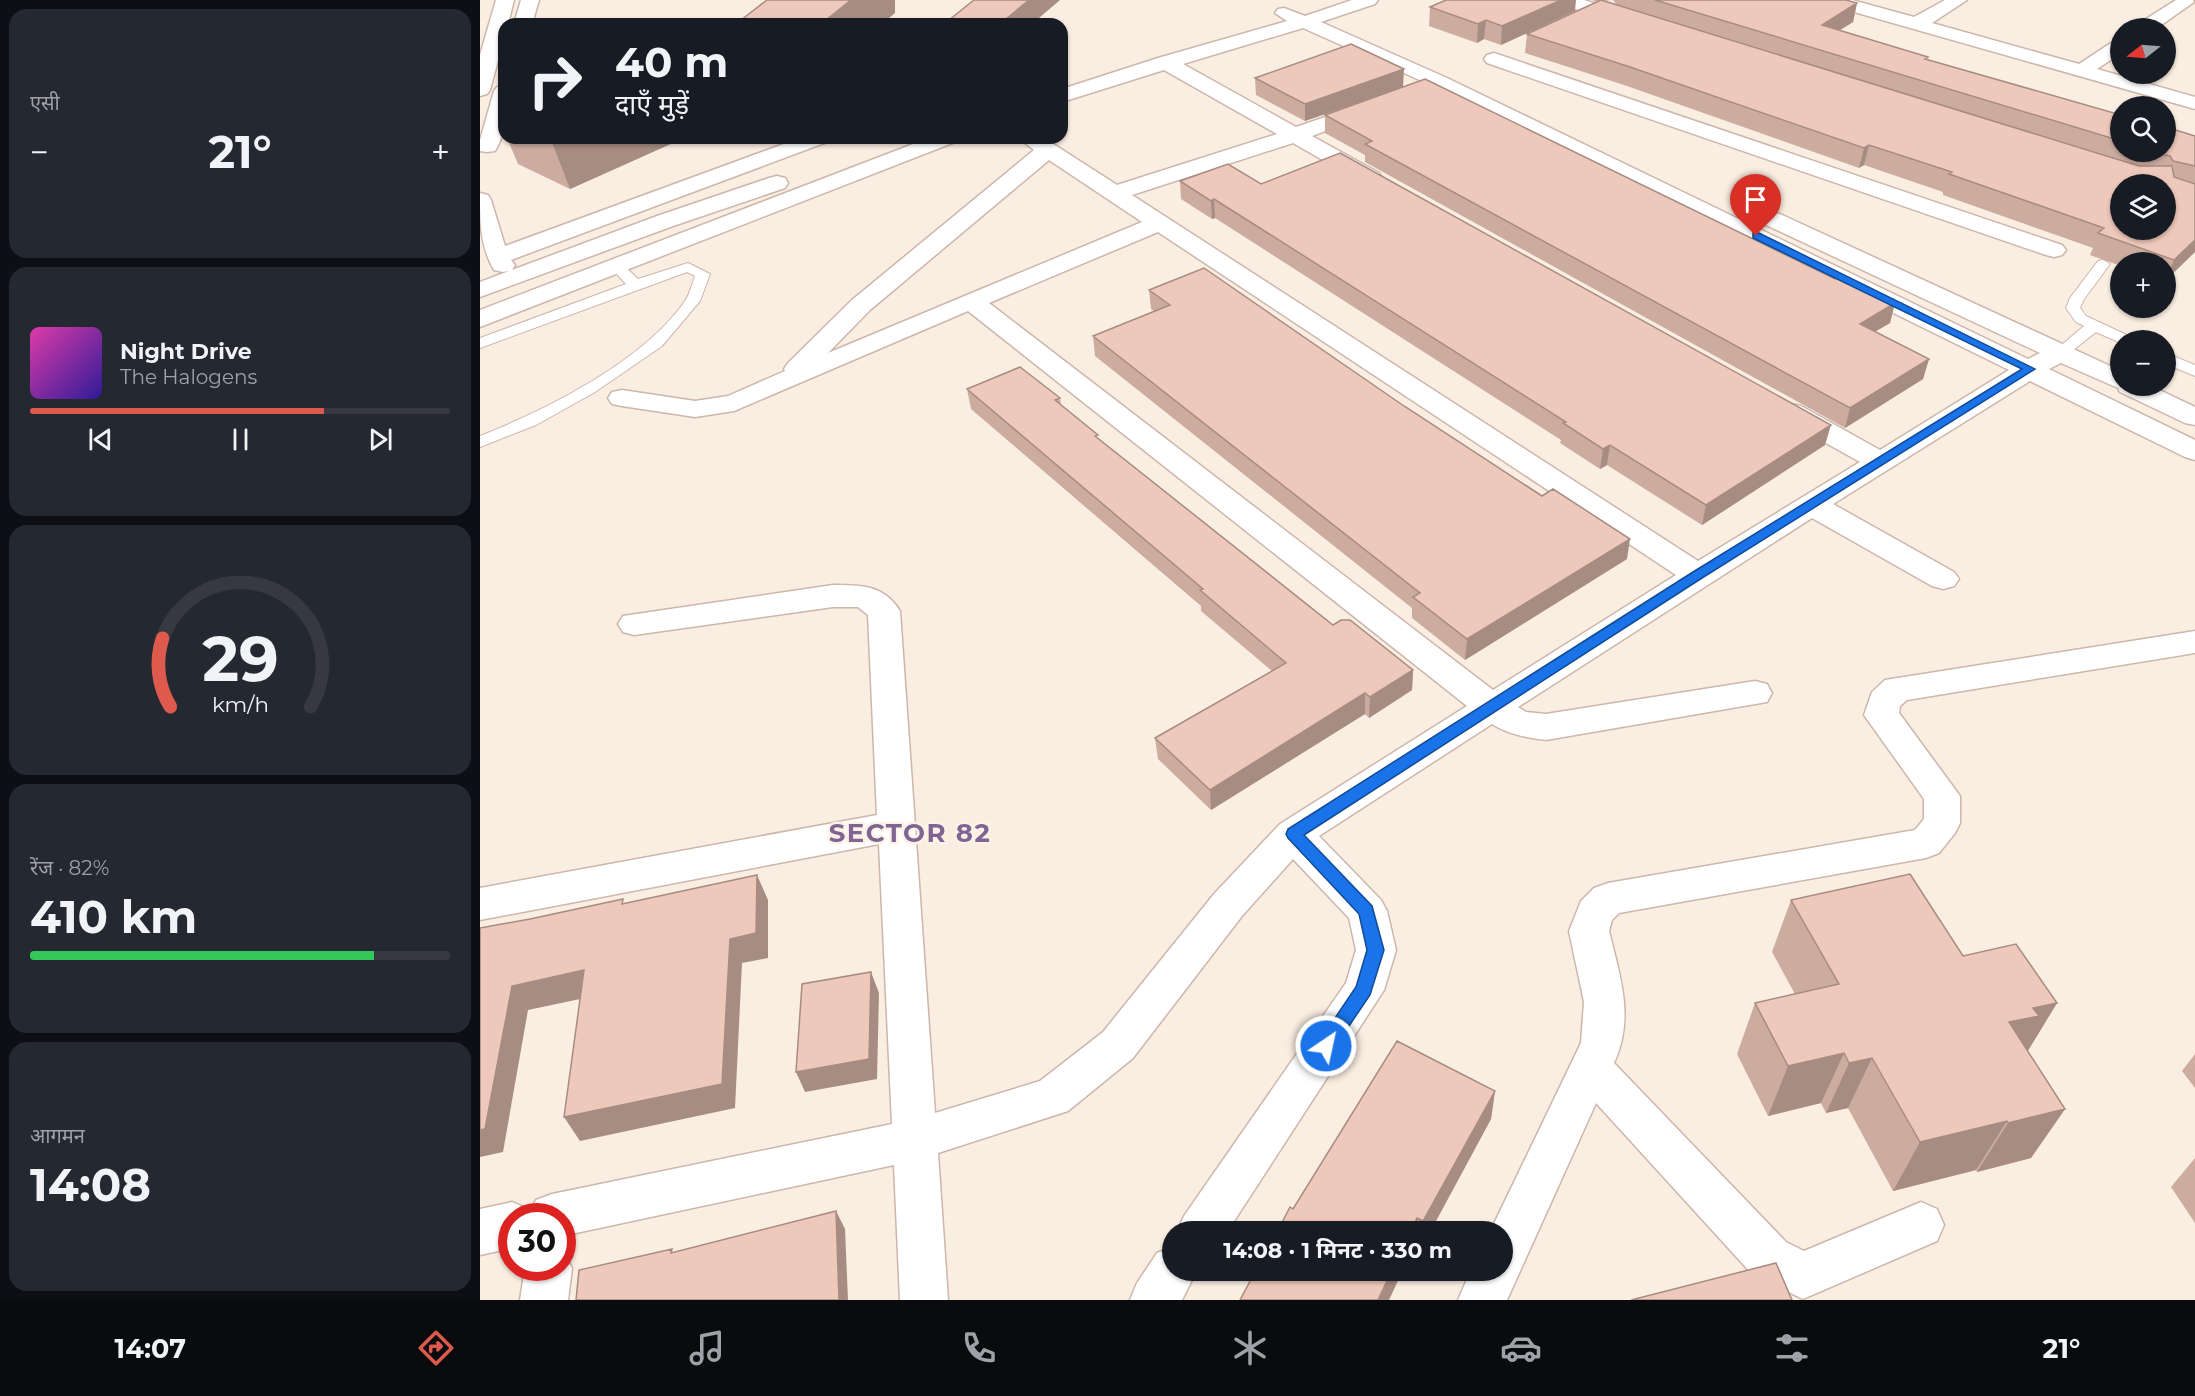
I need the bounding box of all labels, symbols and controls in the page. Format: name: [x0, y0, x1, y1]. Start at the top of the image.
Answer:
north arrow: [2110, 18, 2176, 84]
map controls: [2110, 18, 2176, 396]
text: 40 m: [615, 36, 728, 88]
icon: right: [516, 42, 594, 120]
text: दाएँ मुड़ें: [615, 88, 689, 121]
text: एसी: [30, 91, 60, 115]
button: search: [2110, 96, 2176, 162]
text: 21°: [208, 124, 272, 179]
text: −: [30, 132, 49, 172]
text: +: [431, 132, 450, 172]
pin: [1730, 174, 1781, 236]
button: layers: [2110, 174, 2176, 240]
icon: arrive: [1739, 183, 1772, 216]
button: +: [2110, 252, 2176, 318]
button: −: [2110, 330, 2176, 396]
text: Night Drive: [120, 338, 252, 365]
text: The Halogens: [120, 365, 257, 389]
icon: previous: [84, 423, 117, 456]
icon: pause: [224, 423, 257, 456]
icon: next: [364, 423, 397, 456]
text: 29: [202, 621, 278, 697]
text: km/h: [211, 691, 269, 717]
district label: SECTOR 82: [829, 817, 991, 849]
text: रेंज · 82%: [30, 856, 109, 880]
text: 410 km: [30, 889, 197, 944]
position arrow: [1294, 1014, 1358, 1078]
text: आगमन: [30, 1124, 85, 1148]
text: 14:08: [30, 1157, 151, 1212]
speed limit sign: 30: [498, 1203, 576, 1281]
text: 14:08 · 1 मिनट · 330 m: [1223, 1237, 1452, 1264]
icon: directions: [415, 1327, 457, 1369]
icon: music: [686, 1327, 728, 1369]
icon: phone: [958, 1327, 1000, 1369]
icon: climate: [1229, 1327, 1271, 1369]
icon: car: [1500, 1327, 1542, 1369]
icon: filters: [1771, 1327, 1813, 1369]
text: 14:07: [115, 1332, 186, 1365]
text: 21°: [2042, 1332, 2080, 1365]

